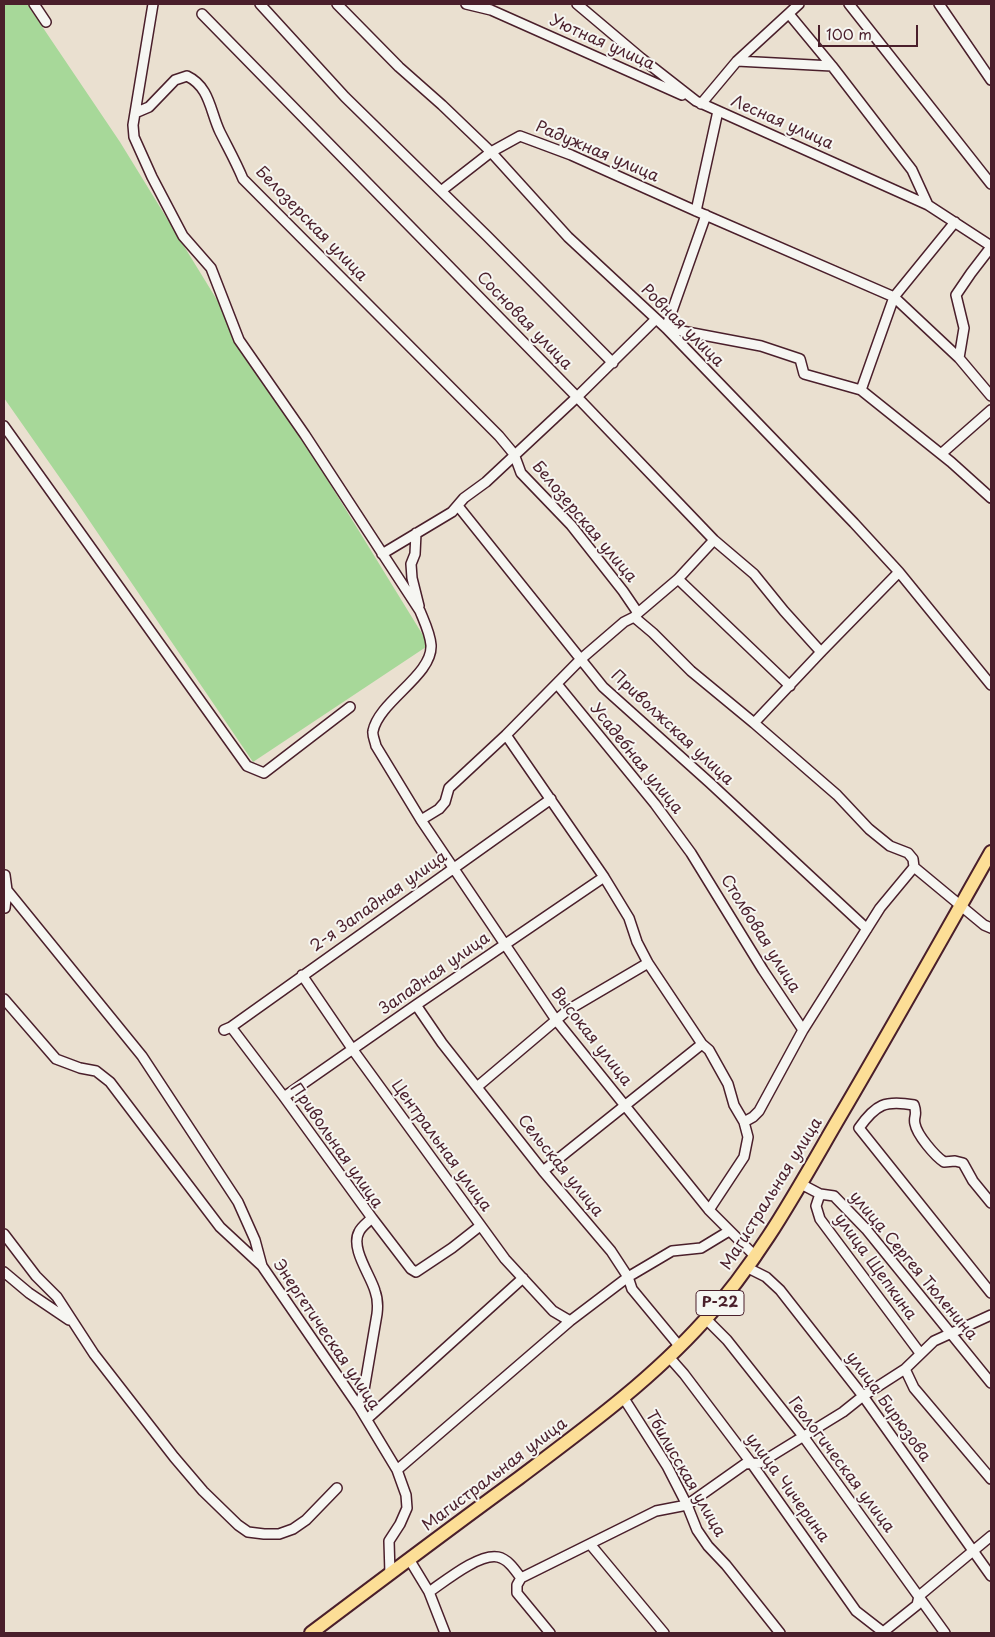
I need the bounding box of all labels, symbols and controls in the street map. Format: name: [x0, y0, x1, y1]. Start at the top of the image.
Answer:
street label: Уютная улица: [547, 11, 657, 75]
scale bar: [820, 15, 920, 47]
text: 100 m: [826, 22, 872, 45]
street label: Лесная улица: [728, 92, 836, 154]
street label: Радужная улица: [533, 117, 661, 187]
street label: Белозерская улица: [251, 162, 371, 286]
street label: Сосновая улица: [472, 268, 576, 374]
street label: Ровная улица: [637, 281, 727, 371]
street label: Белозерская улица: [528, 457, 640, 587]
street label: Приволжская улица: [607, 666, 737, 790]
street label: Усадебная улица: [586, 700, 686, 818]
street label: 2-я Западная улица: [307, 848, 451, 956]
street label: Столбовая улица: [716, 871, 804, 997]
street label: Западная улица: [376, 929, 494, 1019]
street label: Высокая улица: [547, 984, 635, 1090]
street label: Центральная улица: [387, 1076, 495, 1216]
street label: Привольная улица: [286, 1080, 386, 1212]
street label: Сельская улица: [513, 1111, 607, 1221]
street label: Магистральная улица: [717, 1114, 827, 1274]
street label: улица Сергея Тюленина: [845, 1188, 981, 1344]
street label: улица Щепкина: [830, 1210, 920, 1324]
street label: Энергетическая улица: [268, 1256, 384, 1414]
road number: Р-22: [696, 1290, 744, 1316]
street label: улица Бирюзова: [842, 1348, 934, 1466]
street label: Геологическая улица: [784, 1393, 898, 1537]
street label: Тбилисская улица: [641, 1407, 729, 1541]
street label: Магистральная улица: [419, 1414, 571, 1536]
street label: улица Чичерина: [741, 1430, 833, 1546]

